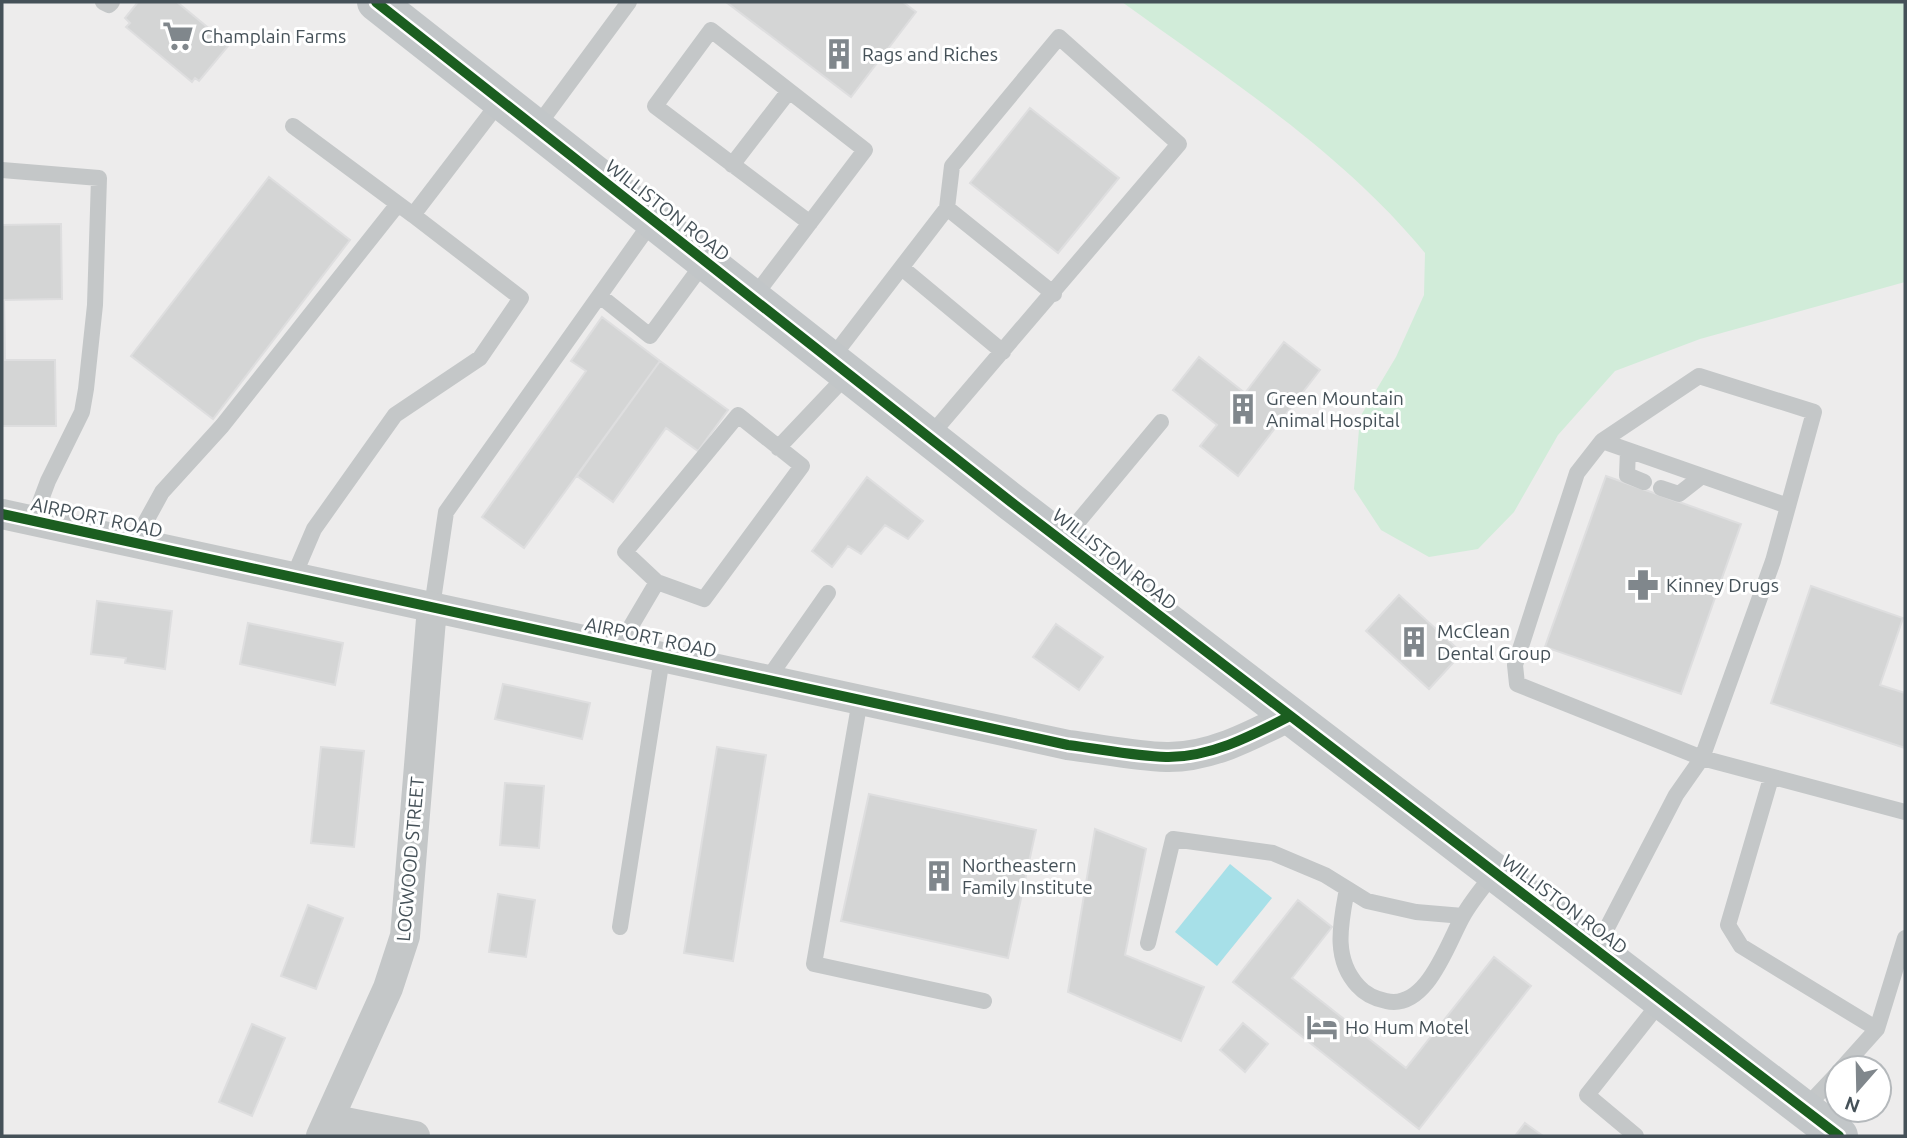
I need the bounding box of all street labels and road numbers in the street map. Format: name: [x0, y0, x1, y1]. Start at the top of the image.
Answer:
street label: WILLISTON ROAD: [601, 155, 735, 265]
street label: AIRPORT ROAD: [29, 492, 165, 542]
street label: WILLISTON ROAD: [1048, 504, 1182, 614]
street label: AIRPORT ROAD: [583, 612, 719, 662]
street label: LOGWOOD STREET: [392, 775, 428, 942]
street label: WILLISTON ROAD: [1498, 850, 1632, 958]

